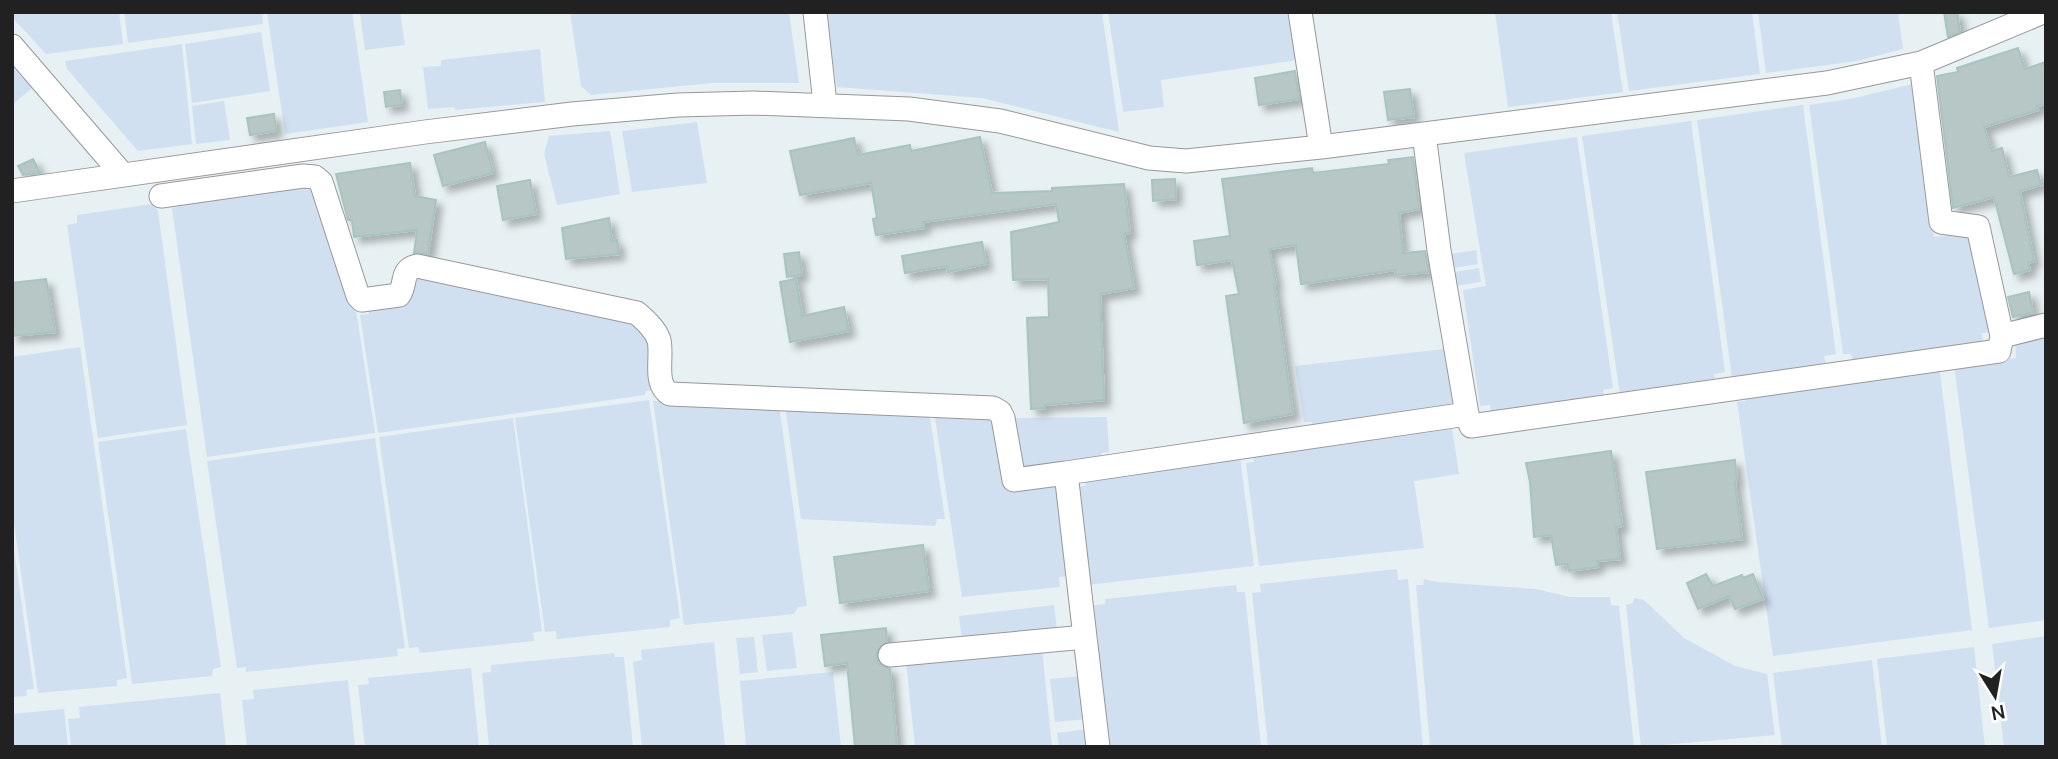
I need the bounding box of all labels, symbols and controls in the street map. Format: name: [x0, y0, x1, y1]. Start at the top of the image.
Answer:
north arrow: [1960, 661, 2030, 731]
text: N: [1989, 699, 2007, 727]

